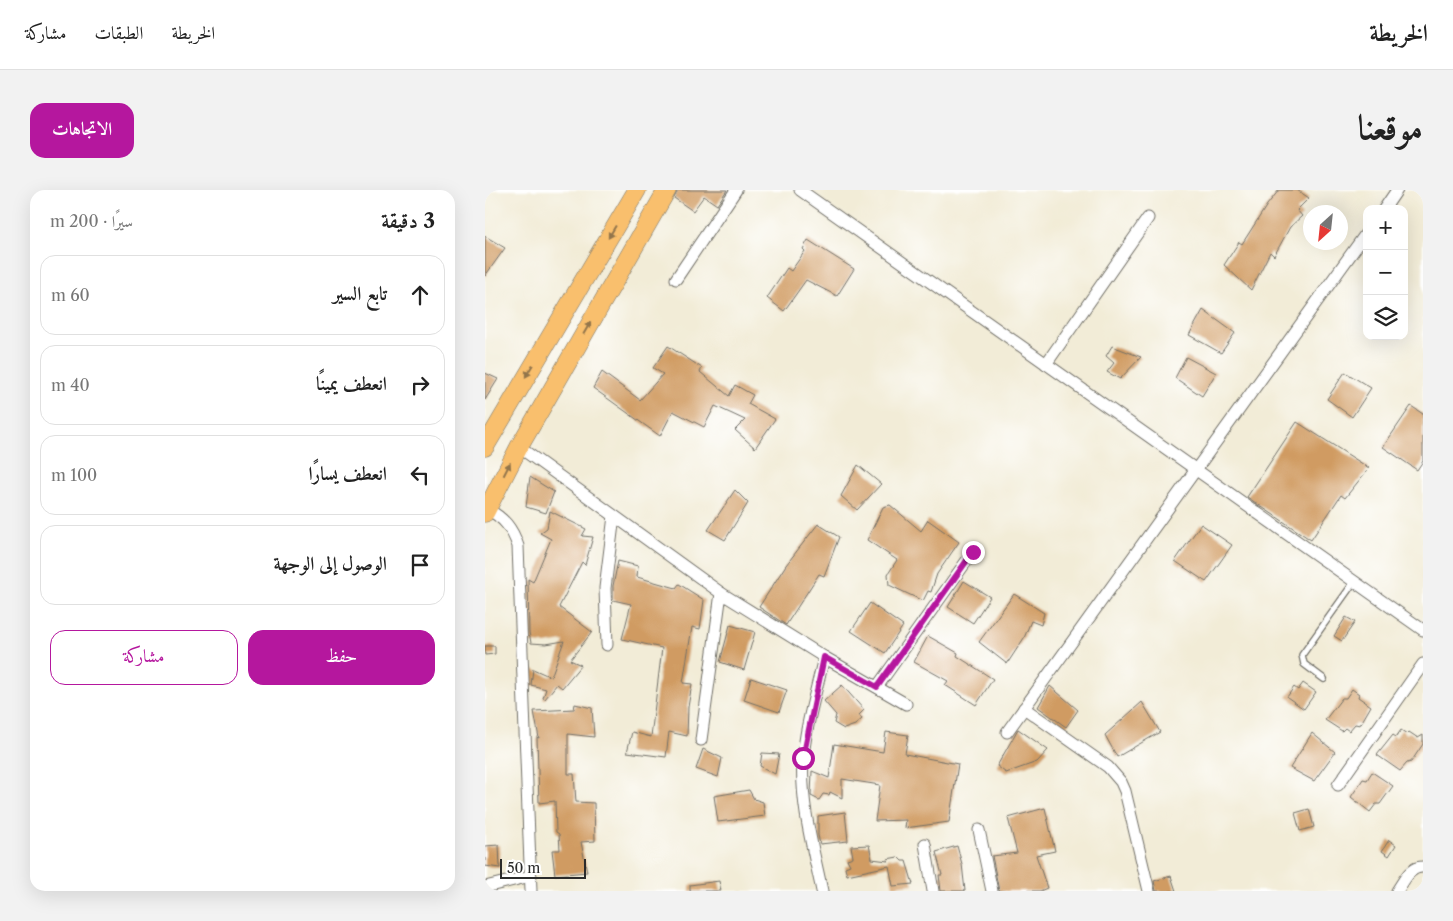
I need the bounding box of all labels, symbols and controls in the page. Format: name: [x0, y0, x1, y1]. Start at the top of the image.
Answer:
text: الخريطة: [1370, 18, 1428, 47]
text: مشاركة: [25, 22, 66, 44]
text: الطبقات: [94, 22, 143, 44]
text: الخريطة: [171, 22, 215, 44]
button: الاتجاهات: [30, 103, 134, 158]
text: موقعنا: [1358, 105, 1423, 148]
north arrow: [1303, 205, 1348, 250]
map controls: [1363, 205, 1408, 340]
button: +: [1363, 205, 1408, 250]
text: 3 دقيقة: [381, 208, 435, 233]
text: سيرًا · 200 m: [50, 211, 133, 231]
one-way arrow: [608, 225, 617, 238]
button: −: [1363, 250, 1408, 295]
icon: ahead: [406, 281, 434, 309]
text: تابع السير: [333, 282, 387, 305]
text: 60 m: [51, 285, 90, 305]
button: layers: [1363, 295, 1408, 340]
one-way arrow: [583, 321, 592, 334]
one-way arrow: [524, 365, 533, 378]
icon: right: [406, 371, 434, 399]
text: انعطف يمينًا: [316, 372, 387, 395]
text: 40 m: [51, 375, 90, 395]
icon: left: [406, 461, 434, 489]
text: انعطف يسارًا: [308, 462, 387, 485]
one-way arrow: [503, 462, 511, 476]
text: 100 m: [51, 465, 97, 485]
route end: [962, 541, 985, 564]
icon: arrive: [406, 551, 434, 579]
text: الوصول إلى الوجهة: [273, 552, 387, 575]
button: مشاركة: [50, 630, 238, 685]
button: حفظ: [248, 630, 435, 685]
route start: [792, 747, 815, 770]
scale bar: [500, 856, 586, 879]
text: 50 m: [507, 859, 540, 877]

